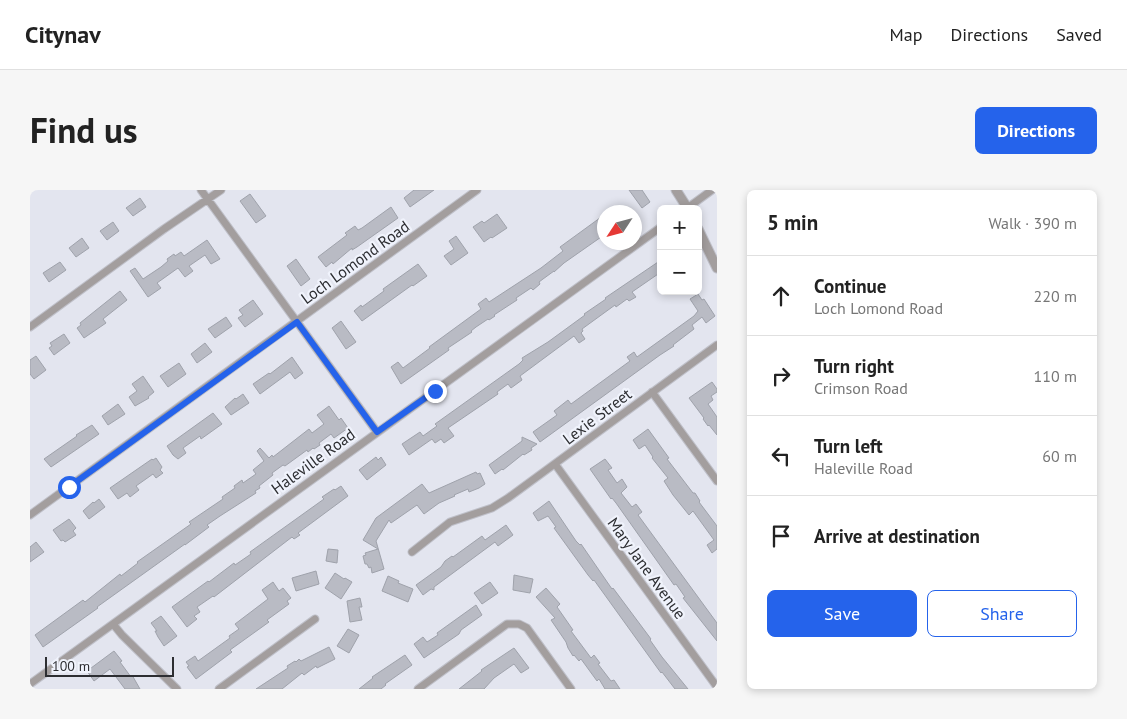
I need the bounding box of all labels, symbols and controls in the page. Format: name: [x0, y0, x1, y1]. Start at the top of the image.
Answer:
text: Citynav: [25, 19, 101, 50]
text: Map: [890, 23, 922, 46]
text: Directions: [950, 23, 1028, 46]
text: Saved: [1056, 23, 1102, 46]
text: Find us: [30, 107, 138, 153]
button: Directions: [975, 107, 1097, 154]
north arrow: [597, 205, 642, 250]
map controls: [657, 205, 702, 295]
button: +: [657, 205, 702, 250]
text: 5 min: [767, 209, 818, 236]
text: Walk · 390 m: [988, 213, 1077, 233]
street label: Loch Lomond Road: [297, 216, 413, 308]
button: −: [657, 250, 702, 295]
text: Continue: [814, 274, 886, 298]
icon: ahead: [767, 282, 795, 310]
text: 220 m: [1034, 286, 1077, 306]
text: Loch Lomond Road: [814, 298, 943, 318]
text: Turn right: [814, 354, 894, 378]
icon: right: [767, 362, 795, 390]
text: 110 m: [1034, 366, 1077, 386]
text: Crimson Road: [814, 378, 908, 398]
route end: [424, 380, 447, 403]
street label: Lexie Street: [559, 383, 636, 448]
street label: Haleville Road: [267, 424, 359, 498]
text: Turn left: [814, 434, 883, 458]
icon: left: [767, 442, 795, 470]
text: 60 m: [1042, 446, 1077, 466]
text: Haleville Road: [814, 458, 913, 478]
route start: [58, 476, 81, 499]
street label: Mary Jane Avenue: [604, 513, 690, 623]
icon: arrive: [767, 522, 795, 550]
text: Arrive at destination: [814, 524, 980, 548]
button: Save: [767, 590, 917, 637]
button: Share: [927, 590, 1077, 637]
scale bar: [45, 654, 174, 677]
text: 100 m: [52, 657, 90, 675]

